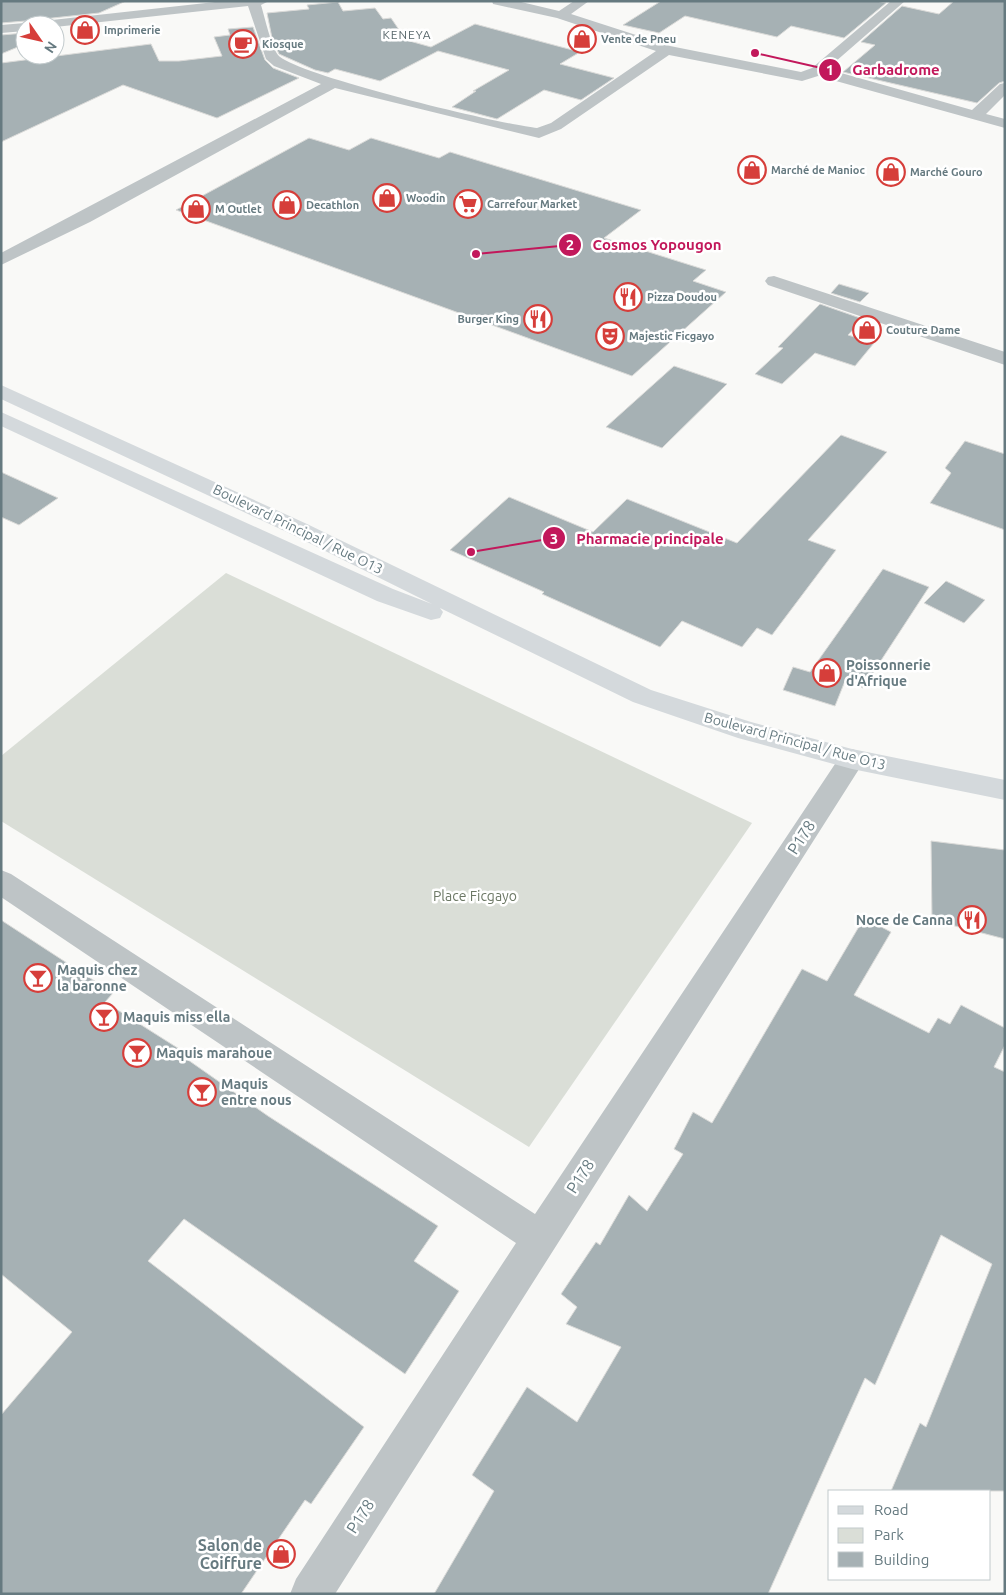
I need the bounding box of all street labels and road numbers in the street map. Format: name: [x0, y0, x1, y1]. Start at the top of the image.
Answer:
street label: Boulevard Principal / Rue O13: [210, 481, 386, 577]
street label: Boulevard Principal / Rue O13: [703, 709, 887, 773]
street label: P178: [783, 817, 819, 857]
street label: P178: [562, 1156, 598, 1196]
street label: P178: [342, 1496, 378, 1536]

